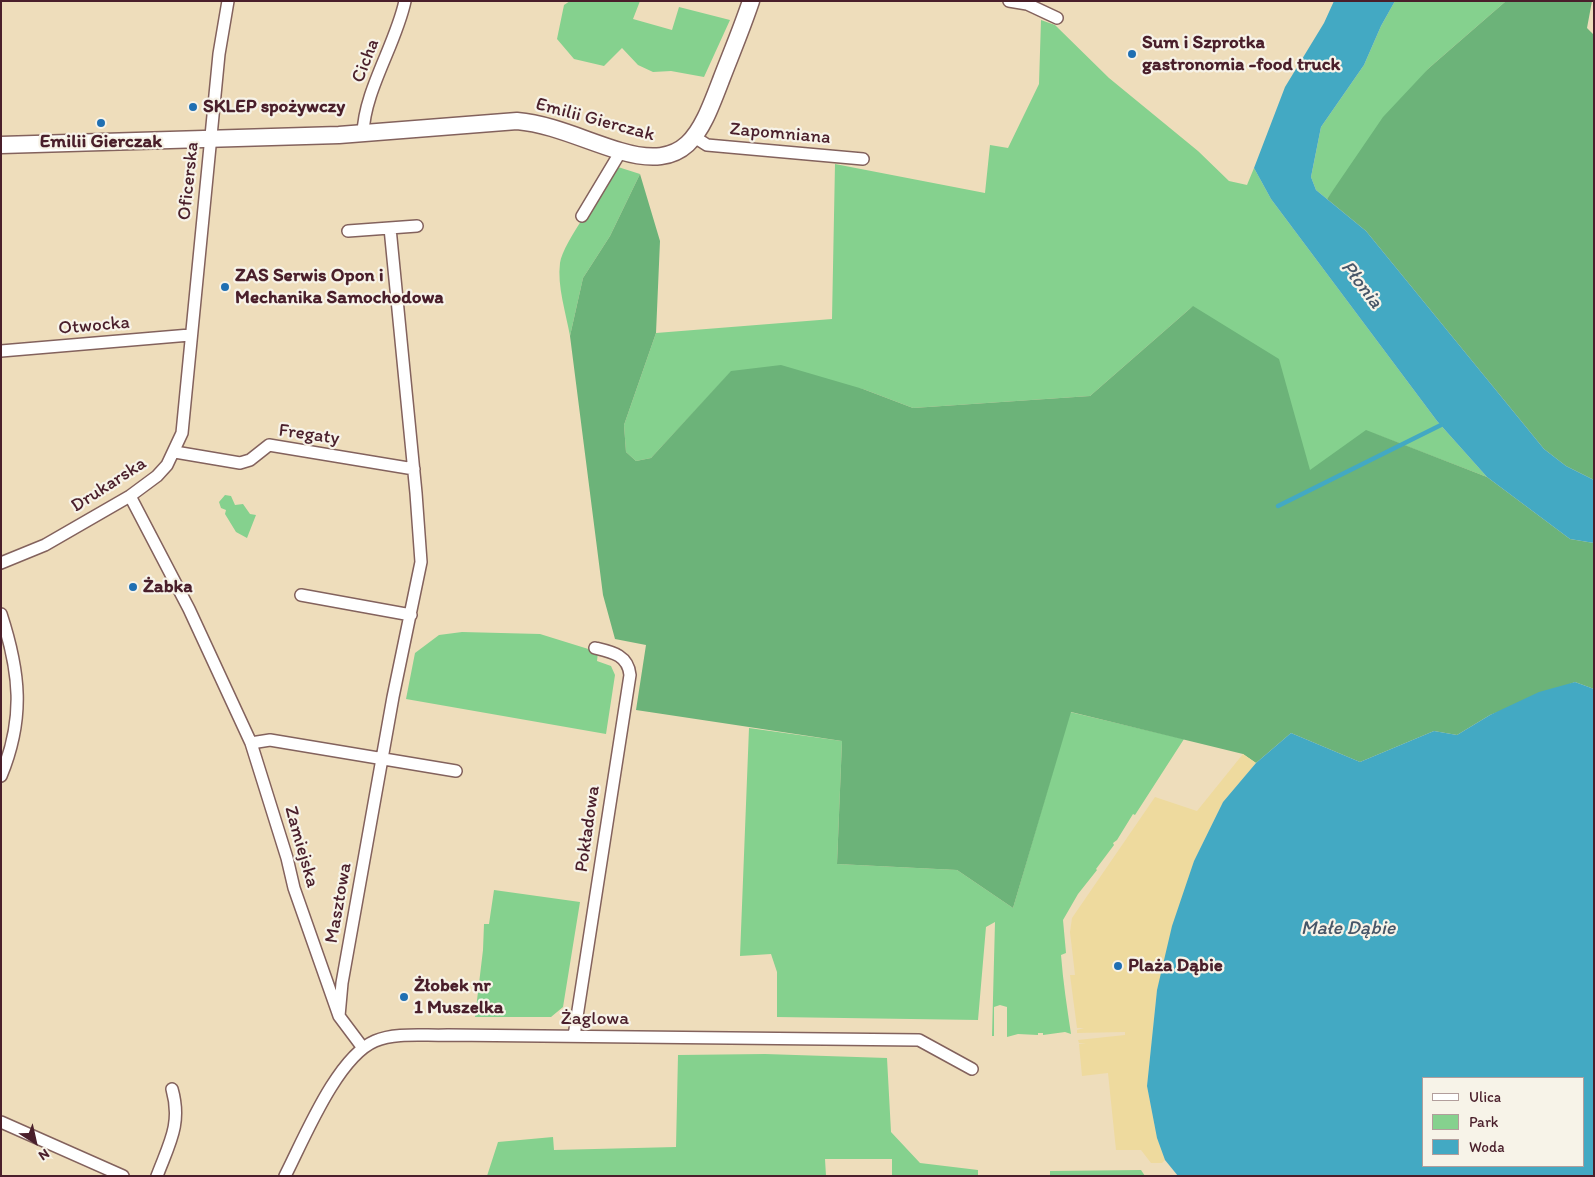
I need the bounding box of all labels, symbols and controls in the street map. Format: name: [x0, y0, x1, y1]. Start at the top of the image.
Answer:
place label: Sum i Szprotka gastronomia -food truck: [1142, 32, 1340, 76]
street label: Cicha: [347, 36, 385, 86]
marker: Sum i Szprotka gastronomia -food truck: [1126, 48, 1138, 60]
street label: Emilii Gierczak: [533, 93, 657, 147]
place label: SKLEP spożywczy: [203, 96, 345, 118]
marker: SKLEP spożywczy: [187, 101, 199, 113]
marker: Emilii Gierczak: [95, 117, 107, 129]
street label: Zapomniana: [729, 118, 831, 150]
place label: Emilii Gierczak: [40, 131, 162, 153]
street label: Oficerska: [174, 141, 204, 221]
water label: Płonia: [1335, 256, 1387, 314]
place label: ZAS Serwis Opon i Mechanika Samochodowa: [235, 265, 444, 309]
marker: ZAS Serwis Opon i Mechanika Samochodowa: [219, 281, 231, 293]
street label: Otwocka: [57, 312, 131, 340]
street label: Fregaty: [277, 419, 341, 451]
street label: Drukarska: [67, 452, 151, 518]
place label: Żabka: [143, 576, 193, 598]
marker: Żabka: [127, 581, 139, 593]
street label: Pokładowa: [571, 784, 605, 874]
street label: Zamiejska: [279, 804, 323, 890]
street label: Masztowa: [321, 861, 357, 945]
water label: Małe Dąbie: [1301, 917, 1395, 941]
place label: Plaża Dąbie: [1128, 955, 1223, 977]
marker: Plaża Dąbie: [1112, 960, 1124, 972]
place label: Żłobek nr 1 Muszelka: [414, 975, 504, 1019]
marker: Żłobek nr 1 Muszelka: [398, 991, 410, 1003]
street label: Żaglowa: [561, 1008, 629, 1030]
legend: [1422, 1077, 1585, 1167]
text: Ulica: [1469, 1088, 1501, 1106]
text: Park: [1469, 1113, 1499, 1131]
north arrow: [10, 1117, 60, 1167]
text: Woda: [1469, 1138, 1505, 1156]
text: N: [35, 1145, 53, 1164]

